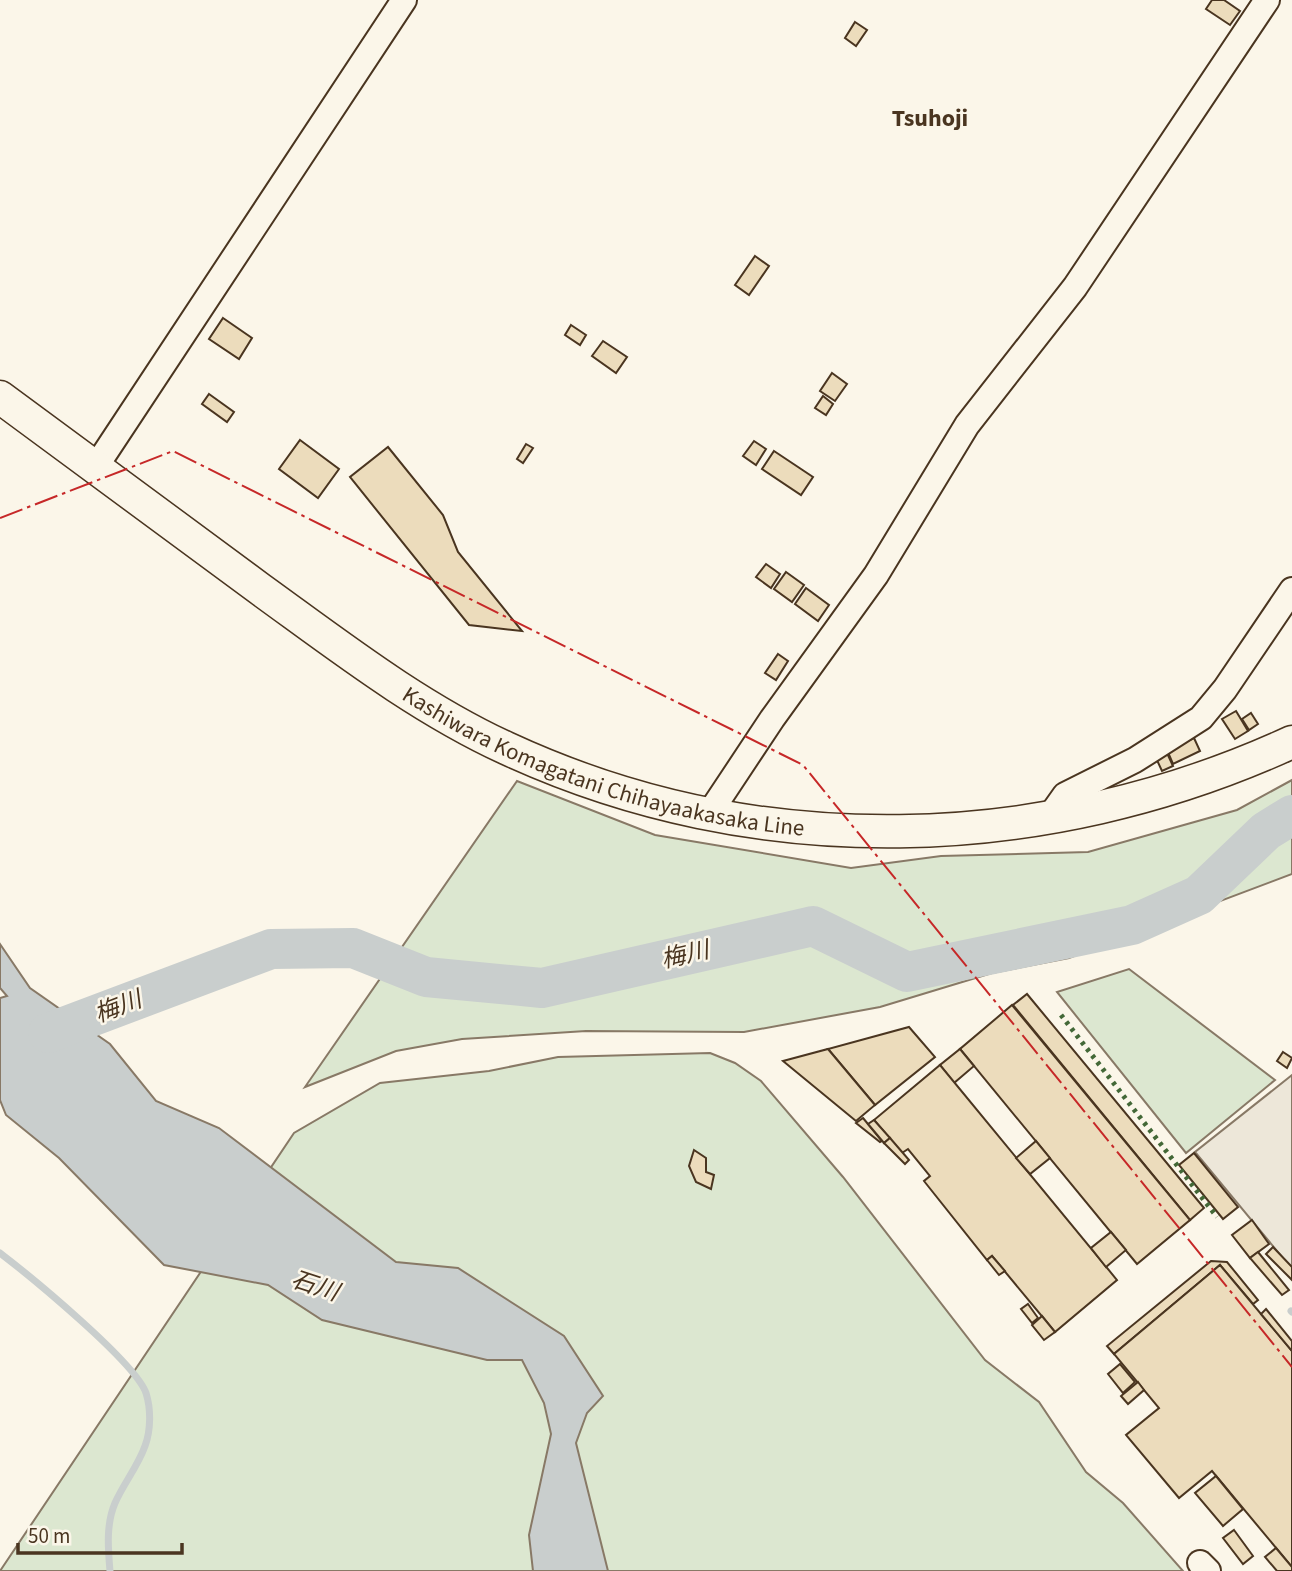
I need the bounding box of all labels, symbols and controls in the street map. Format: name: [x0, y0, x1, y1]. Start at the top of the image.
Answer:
district label: Tsuhoji: [892, 101, 968, 136]
street label: Kashiwara Komagatani Chihayaakasaka Line: [396, 678, 806, 844]
water label: 梅川: [658, 932, 715, 977]
water label: 梅川: [89, 981, 149, 1032]
water label: 石川: [287, 1262, 346, 1311]
scale bar: [18, 1512, 182, 1556]
text: 50 m: [28, 1521, 70, 1551]

